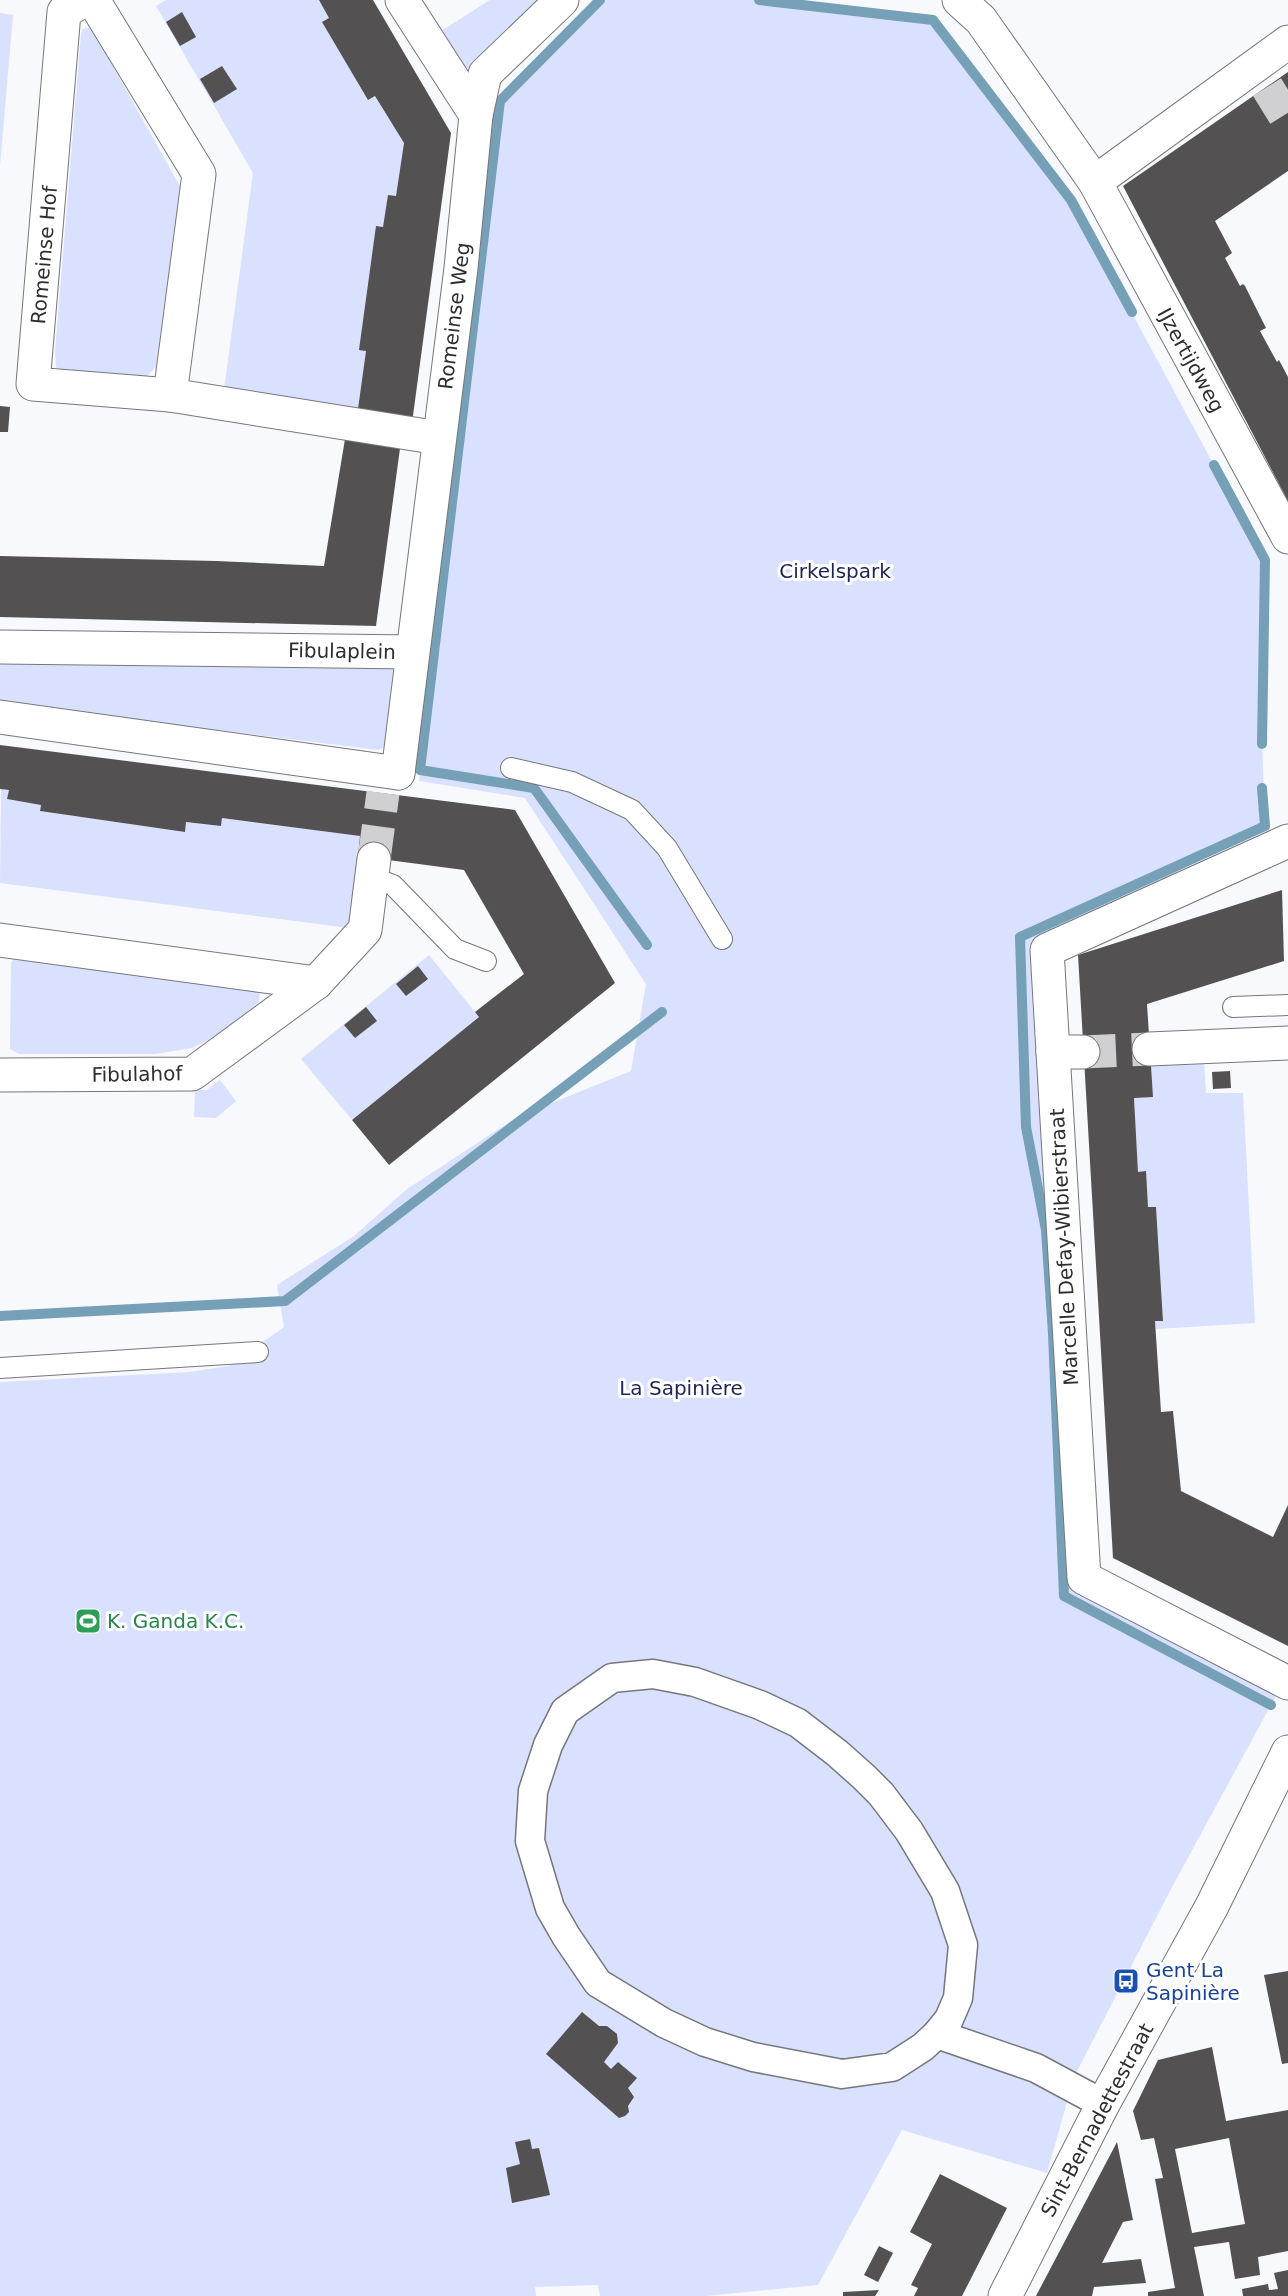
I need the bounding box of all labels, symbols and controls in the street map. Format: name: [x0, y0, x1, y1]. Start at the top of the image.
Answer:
street label: Romeinse Hof: [26, 184, 62, 325]
street label: Romeinse Weg: [433, 241, 475, 391]
street label: IJzertijdweg: [1152, 304, 1230, 416]
park label: Cirkelspark: [779, 559, 891, 583]
street label: Fibulaplein: [288, 638, 396, 664]
street label: Fibulahof: [91, 1061, 184, 1087]
street label: Marcelle Defay-Wibierstraat: [1045, 1108, 1083, 1386]
park label: La Sapinière: [619, 1376, 743, 1400]
sports icon: K. Ganda K.C.: [73, 1606, 103, 1636]
place label: K. Ganda K.C.: [107, 1609, 244, 1633]
place label: Gent La Sapinière: [1146, 1958, 1240, 2005]
bus stop icon: Gent La Sapinière: [1111, 1966, 1141, 1996]
street label: Sint-Bernadettestraat: [1036, 2019, 1158, 2221]

